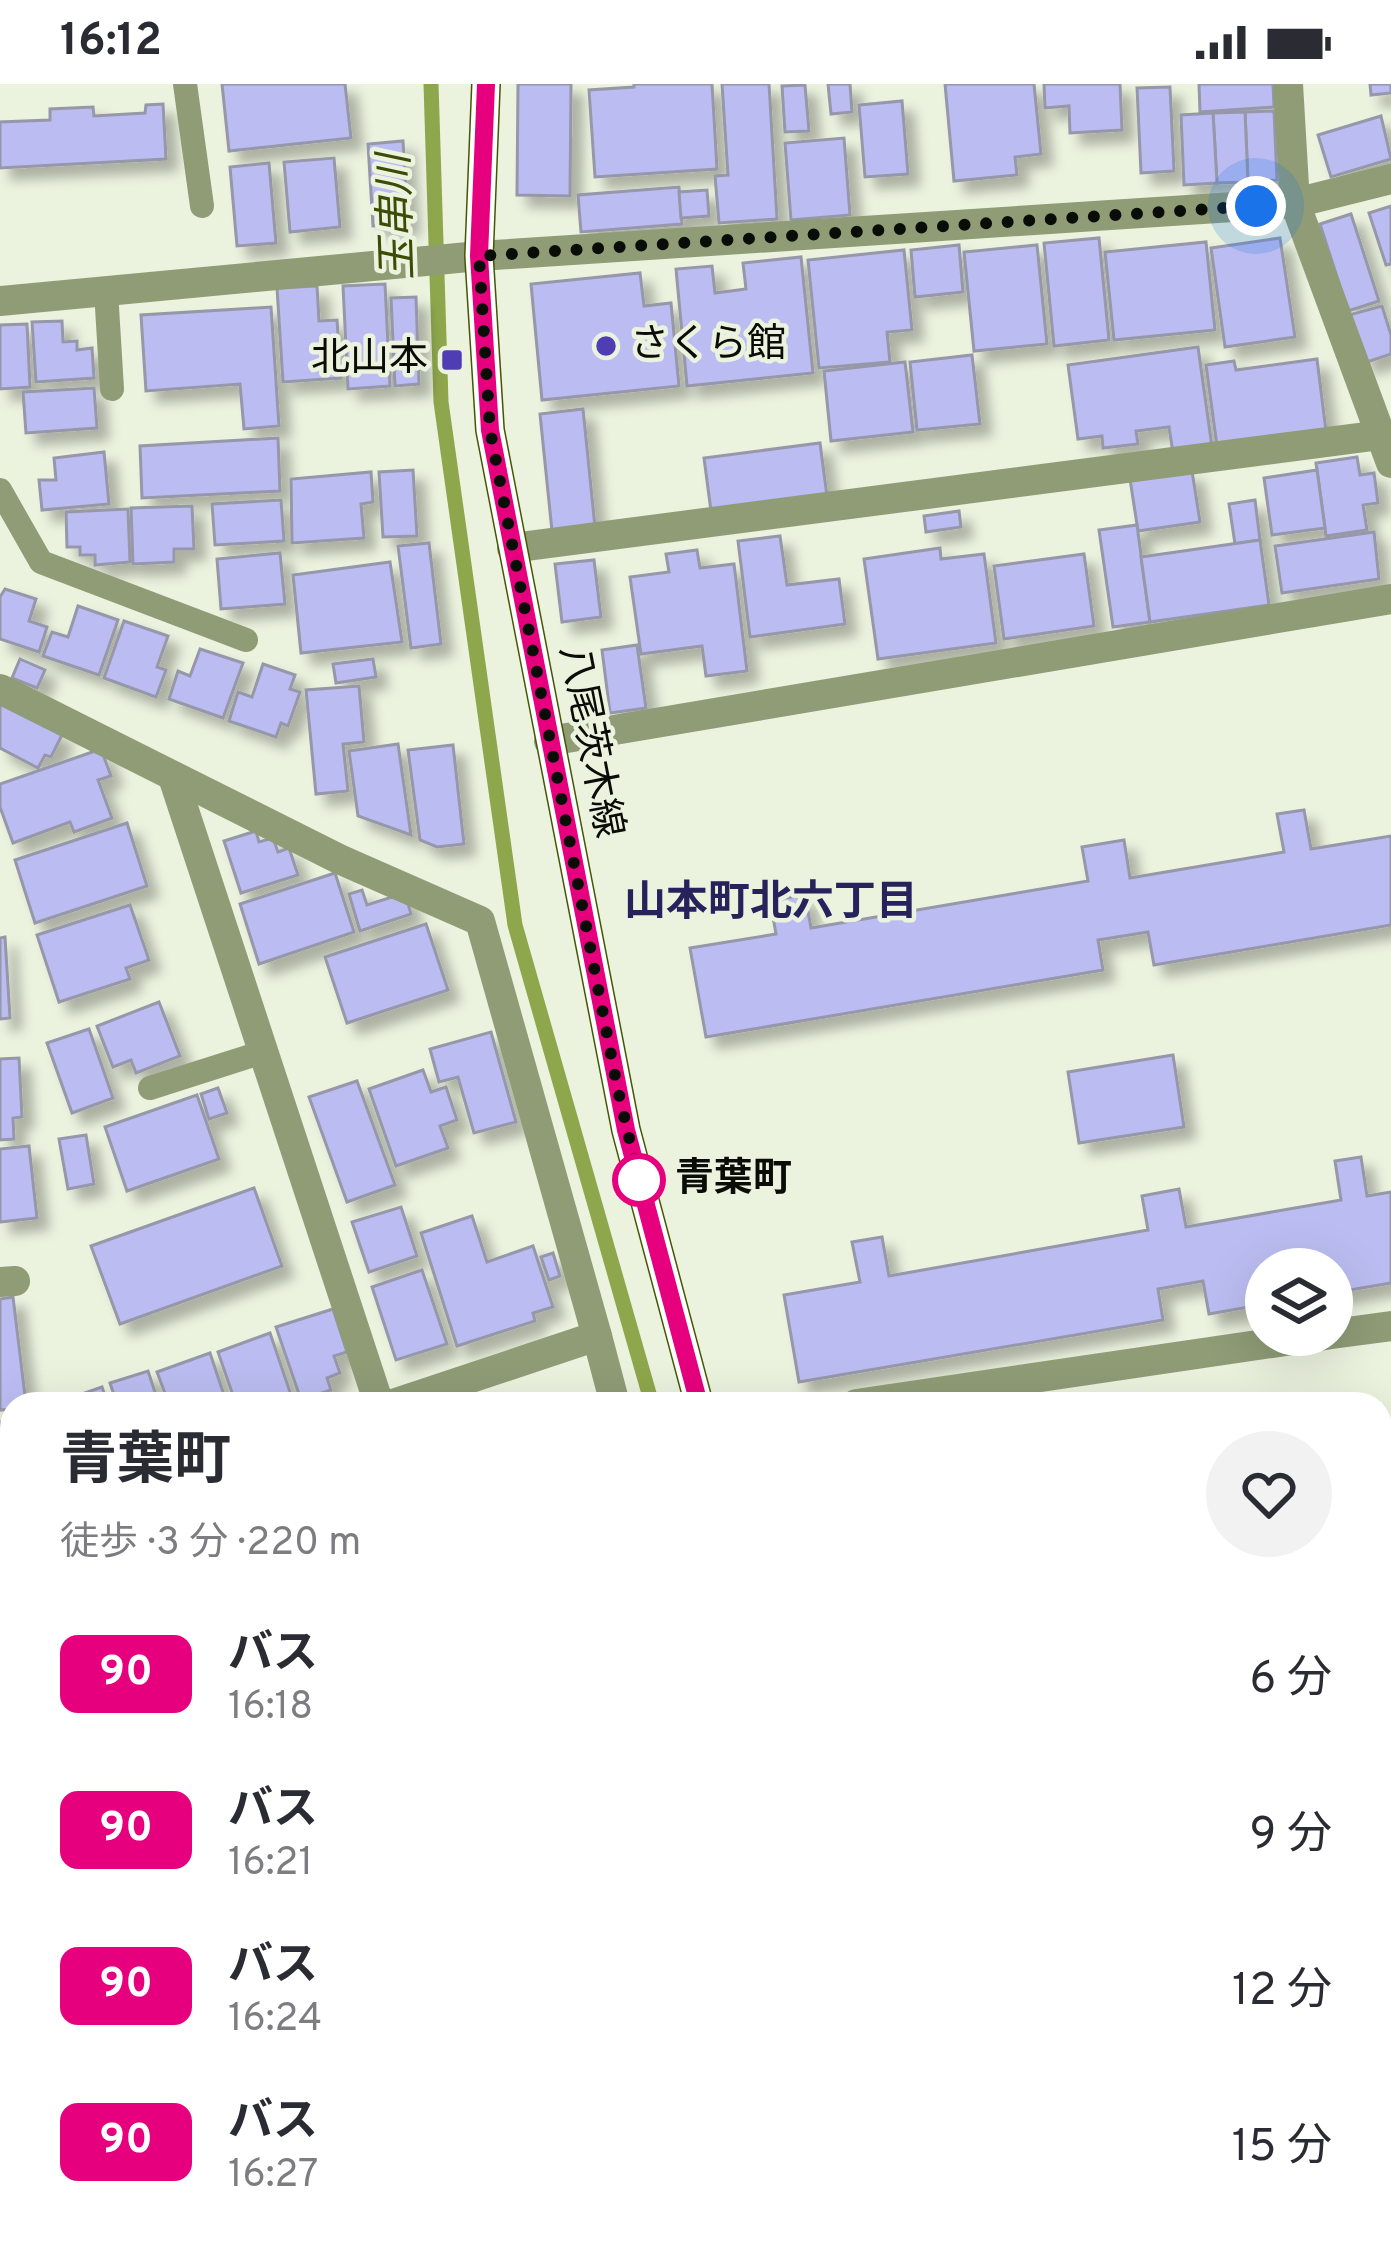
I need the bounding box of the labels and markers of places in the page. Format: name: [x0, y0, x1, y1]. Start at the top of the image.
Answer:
place label: さくら館: [630, 322, 786, 371]
marker: さくら館: [593, 333, 619, 359]
place label: 北山本: [311, 336, 428, 385]
marker: 北山本: [439, 347, 465, 373]
marker: 青葉町: [614, 1155, 664, 1205]
place label: 青葉町: [675, 1156, 792, 1205]

